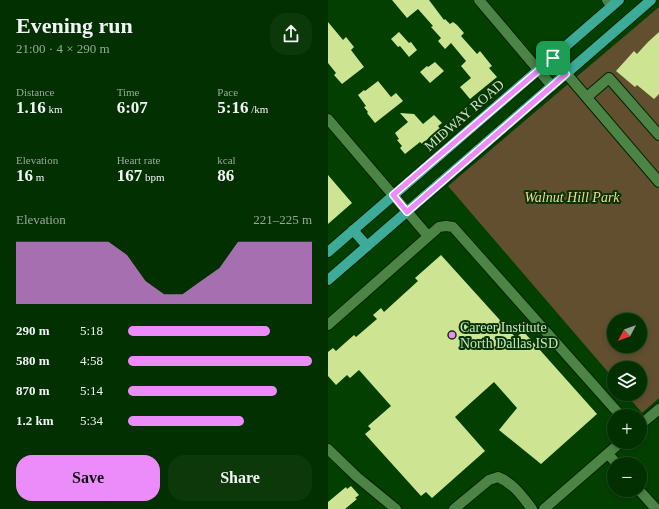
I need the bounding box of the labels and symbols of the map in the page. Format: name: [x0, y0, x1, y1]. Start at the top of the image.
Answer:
pin: [536, 41, 570, 75]
street label: MIDWAY ROAD: [421, 77, 507, 154]
park label: Walnut Hill Park: [524, 190, 620, 205]
north arrow: [607, 313, 647, 353]
place label: Career Institute North Dallas ISD: [460, 320, 558, 351]
marker: Career Institute North Dallas ISD: [447, 330, 457, 340]

